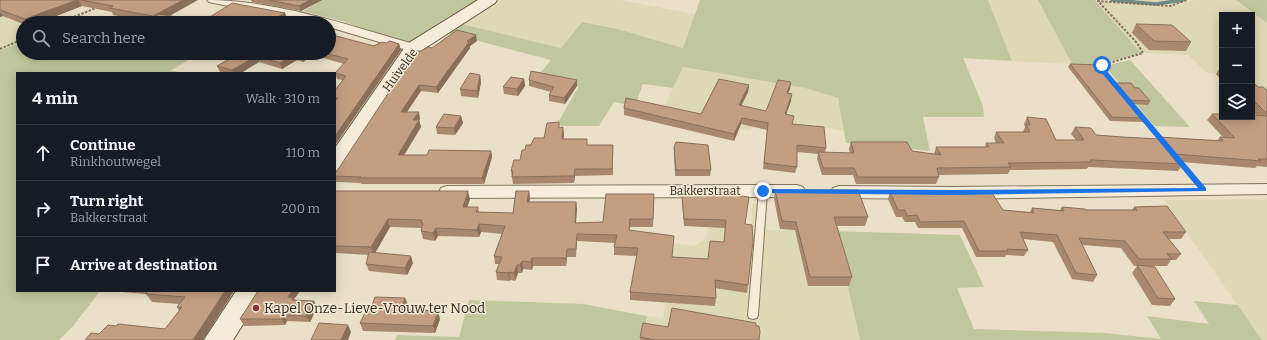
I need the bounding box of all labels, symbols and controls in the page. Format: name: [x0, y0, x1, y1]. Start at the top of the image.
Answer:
map controls: [1219, 12, 1255, 120]
button: +: [1219, 12, 1255, 48]
search box: [16, 16, 336, 60]
icon: search: [30, 27, 52, 49]
text: Search here: [62, 29, 145, 47]
street label: Huivelde: [380, 46, 420, 94]
button: −: [1219, 48, 1255, 84]
route start: [1093, 56, 1111, 74]
button: layers: [1219, 84, 1255, 120]
text: 4 min: [32, 88, 78, 109]
text: Walk · 310 m: [246, 91, 320, 106]
text: Continue: [70, 136, 136, 154]
icon: ahead: [32, 142, 54, 164]
text: 110 m: [286, 145, 320, 160]
text: Rinkhoutwegel: [70, 154, 161, 169]
route end: [754, 182, 772, 200]
street label: Bakkerstraat: [669, 184, 741, 198]
text: Turn right: [70, 192, 143, 210]
icon: right: [32, 198, 54, 220]
text: 200 m: [281, 201, 320, 216]
text: Bakkerstraat: [70, 210, 147, 225]
icon: arrive: [32, 254, 54, 276]
text: Arrive at destination: [70, 256, 217, 274]
place label: Kapel Onze-Lieve-Vrouw ter Nood: [264, 300, 485, 317]
marker: Kapel Onze-Lieve-Vrouw ter Nood: [251, 303, 261, 313]

